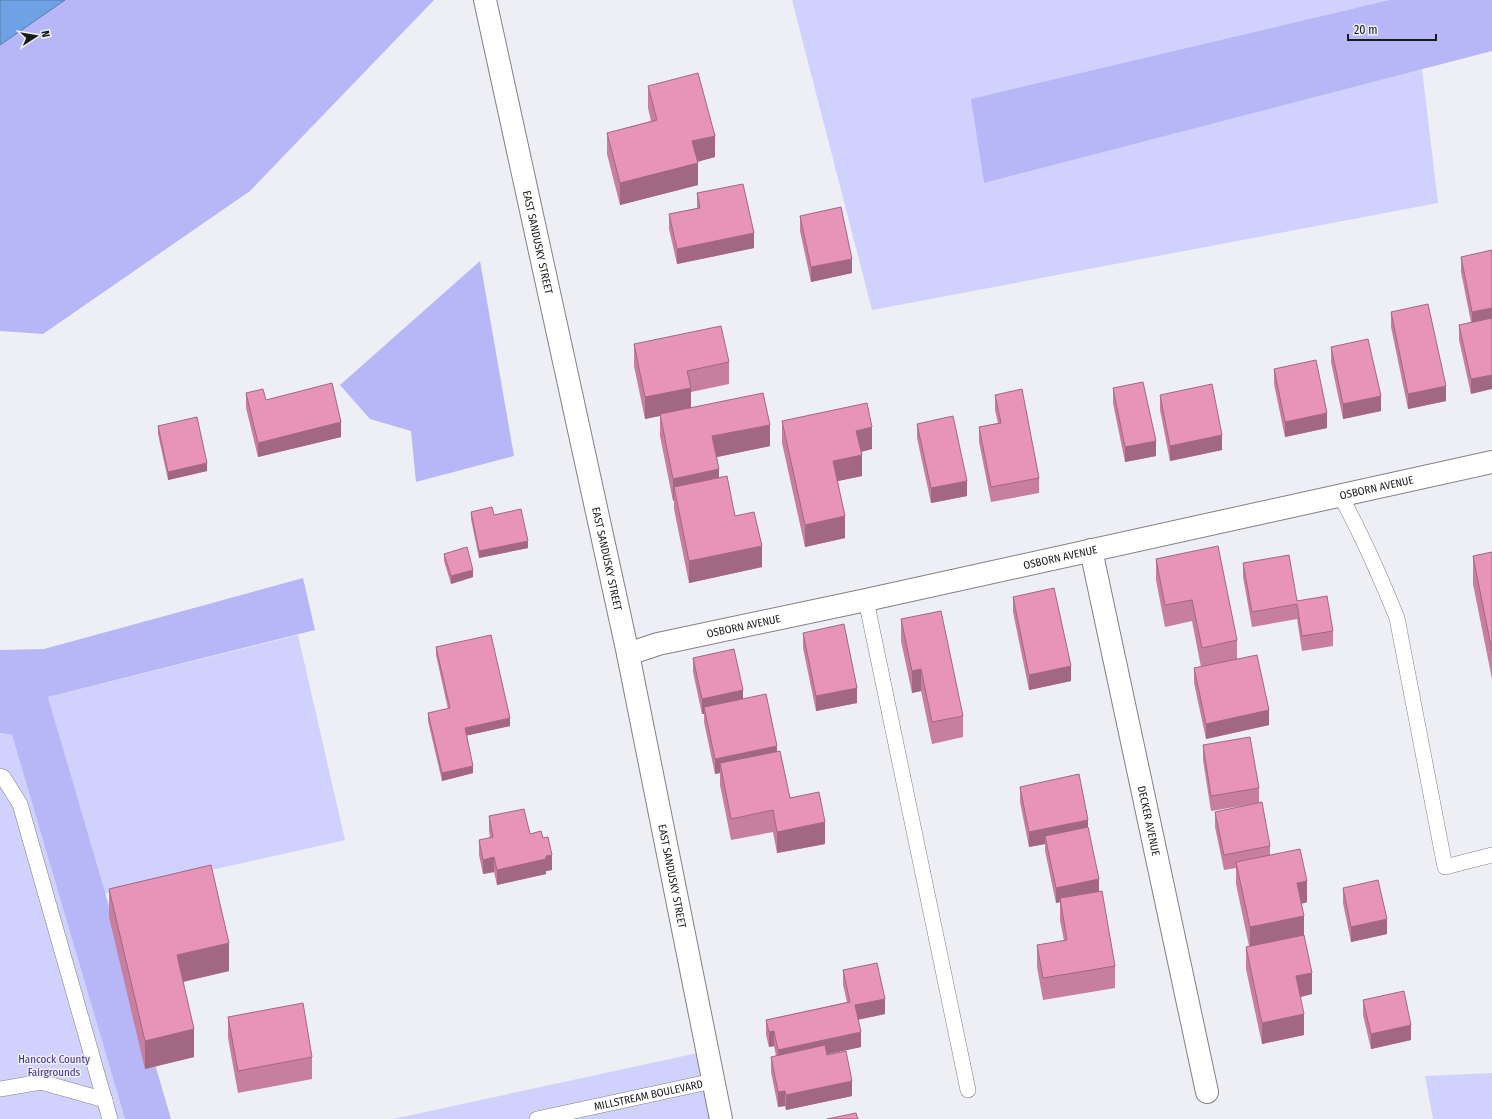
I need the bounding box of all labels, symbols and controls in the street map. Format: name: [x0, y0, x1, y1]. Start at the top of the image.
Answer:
north arrow: [16, 16, 56, 56]
scale bar: [1348, 16, 1436, 42]
text: 20 m: [1354, 23, 1378, 37]
text: N: [38, 29, 52, 39]
street label: EAST SANDUSKY STREET: [520, 189, 555, 296]
street label: OSBORN AVENUE: [1338, 473, 1415, 502]
street label: EAST SANDUSKY STREET: [589, 506, 625, 613]
street label: OSBORN AVENUE: [1022, 543, 1098, 572]
street label: OSBORN AVENUE: [705, 612, 782, 641]
street label: DECKER AVENUE: [1135, 785, 1162, 857]
street label: EAST SANDUSKY STREET: [655, 823, 689, 930]
park label: Hancock County Fairgrounds: [18, 1053, 90, 1079]
street label: MILLSTREAM BOULEVARD: [593, 1077, 704, 1114]

